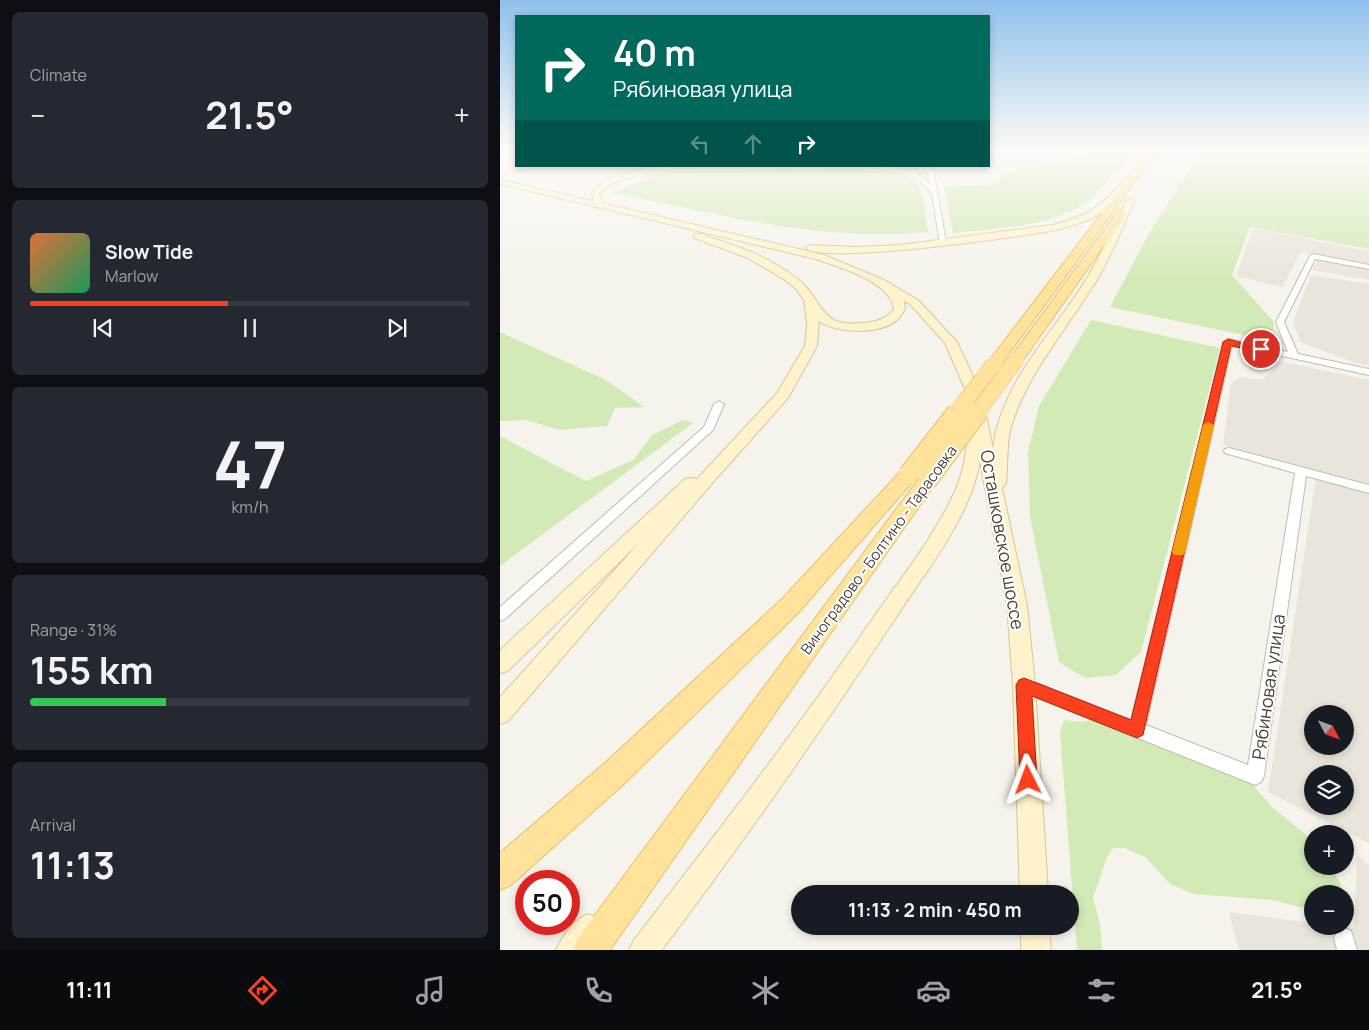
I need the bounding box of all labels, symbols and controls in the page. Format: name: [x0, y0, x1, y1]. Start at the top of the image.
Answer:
text: 40 m: [613, 29, 696, 77]
icon: right: [530, 35, 595, 100]
text: Climate: [30, 64, 87, 86]
text: Рябиновая улица: [613, 74, 793, 104]
text: 21.5°: [205, 88, 294, 140]
text: −: [30, 96, 45, 134]
text: +: [454, 96, 470, 134]
icon: left: [686, 130, 714, 158]
icon: ahead: [739, 130, 767, 158]
icon: right: [792, 130, 820, 158]
text: Slow Tide: [105, 239, 193, 265]
text: Marlow: [105, 265, 158, 287]
icon: previous: [89, 314, 117, 342]
icon: pause: [236, 314, 264, 342]
icon: next: [383, 314, 411, 342]
pin: [1240, 328, 1282, 370]
icon: arrive: [1247, 335, 1275, 363]
text: 47: [213, 419, 287, 508]
street label: Виноградово - Болтино - Тарасовка: [796, 441, 962, 658]
street label: Осташковское шоссе: [975, 448, 1031, 632]
text: km/h: [231, 496, 269, 518]
street label: Рябиновая улица: [1246, 612, 1290, 761]
text: Range · 31%: [30, 619, 117, 641]
text: 155 km: [30, 643, 153, 695]
north arrow: [1304, 705, 1354, 755]
map controls: [1304, 705, 1354, 935]
position arrow: [1001, 753, 1053, 805]
button: layers: [1304, 765, 1354, 815]
text: Arrival: [30, 814, 76, 836]
button: +: [1304, 825, 1354, 875]
text: 11:13: [30, 838, 115, 890]
speed limit sign: 50: [515, 870, 580, 935]
button: −: [1304, 885, 1354, 935]
text: 11:13 · 2 min · 450 m: [848, 897, 1022, 923]
icon: directions: [245, 973, 280, 1008]
icon: music: [413, 973, 448, 1008]
icon: phone: [581, 973, 616, 1008]
icon: climate: [748, 973, 783, 1008]
icon: car: [916, 973, 951, 1008]
icon: filters: [1084, 973, 1119, 1008]
text: 11:11: [66, 975, 112, 1005]
text: 21.5°: [1251, 975, 1303, 1005]

